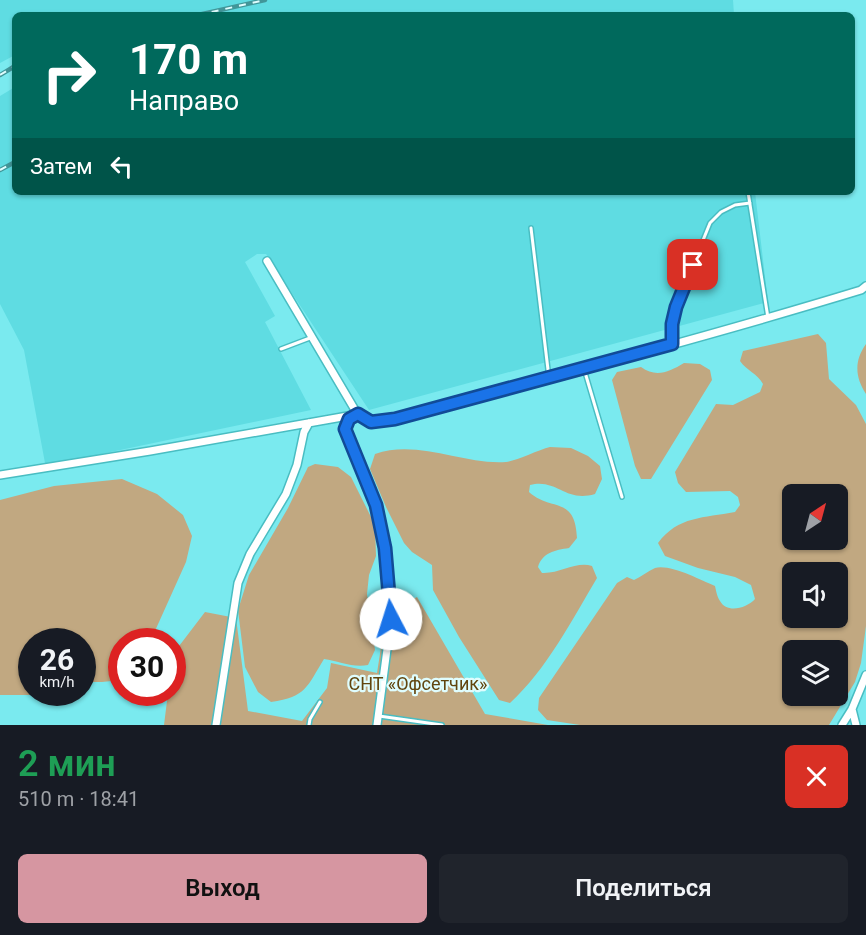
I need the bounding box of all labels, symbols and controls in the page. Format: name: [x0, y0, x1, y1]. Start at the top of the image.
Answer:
text: 170 m: [129, 35, 248, 84]
icon: right: [30, 36, 108, 114]
text: Направо: [129, 85, 239, 117]
icon: left: [105, 150, 138, 183]
text: Затем: [30, 154, 93, 179]
pin: [667, 239, 718, 290]
icon: arrive: [676, 248, 709, 281]
north arrow: [782, 484, 848, 550]
map controls: [782, 484, 848, 706]
button: sound: [782, 562, 848, 628]
position arrow: [359, 587, 423, 651]
speed limit sign: 30: [108, 628, 186, 706]
button: layers: [782, 640, 848, 706]
text: 26: [40, 642, 74, 677]
text: km/h: [39, 673, 75, 691]
park label: СНТ «Офсетчик»: [349, 673, 487, 694]
text: 2 мин: [18, 743, 116, 785]
button: close: [785, 745, 848, 808]
text: 510 m · 18:41: [18, 787, 139, 811]
button: Выход: [18, 854, 427, 923]
button: Поделиться: [439, 854, 848, 923]

